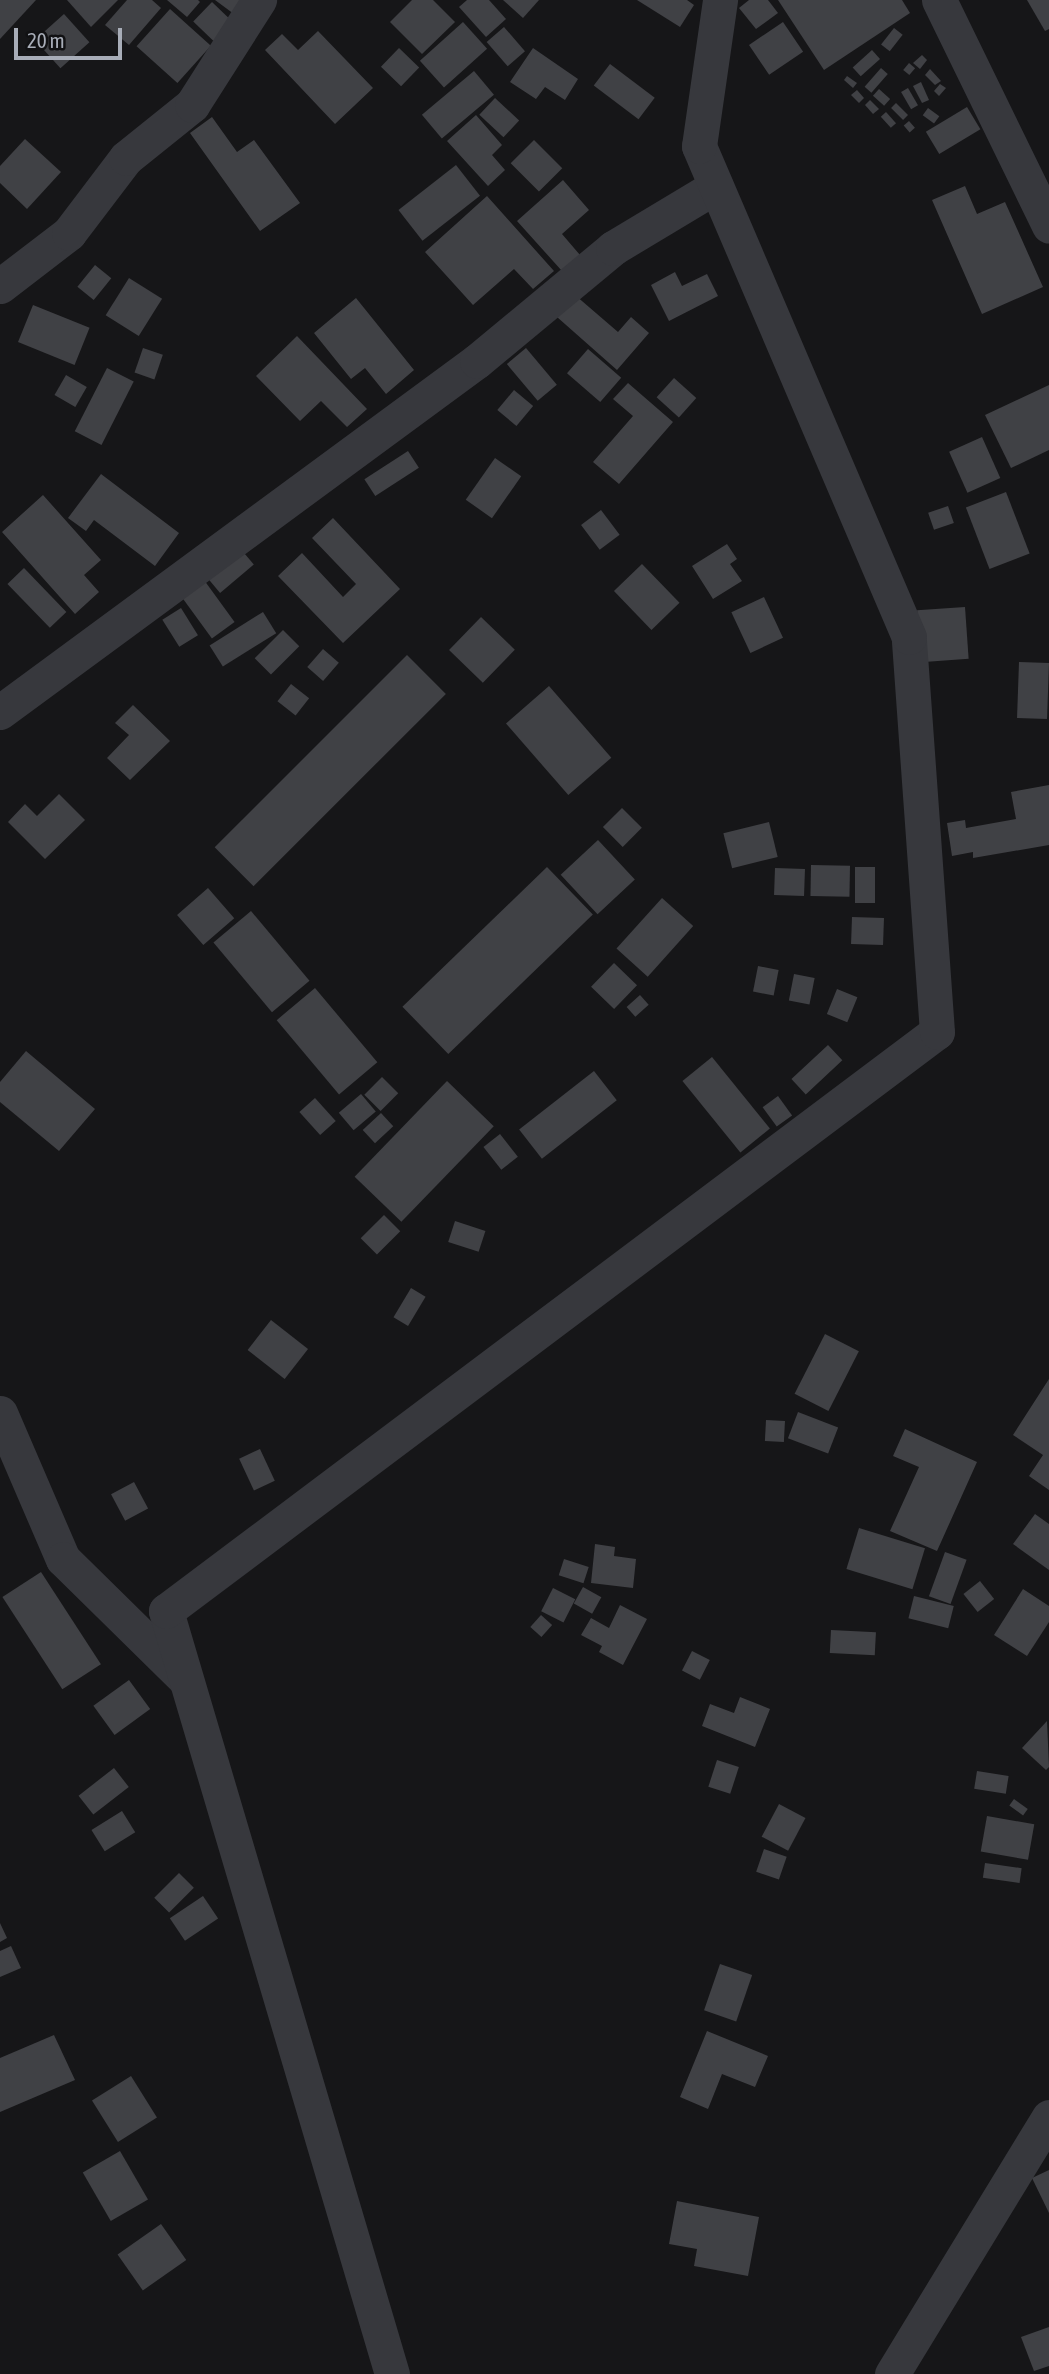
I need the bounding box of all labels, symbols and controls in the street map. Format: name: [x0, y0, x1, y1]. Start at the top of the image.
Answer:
scale bar: [18, 14, 126, 58]
text: 20 m: [27, 28, 65, 52]

